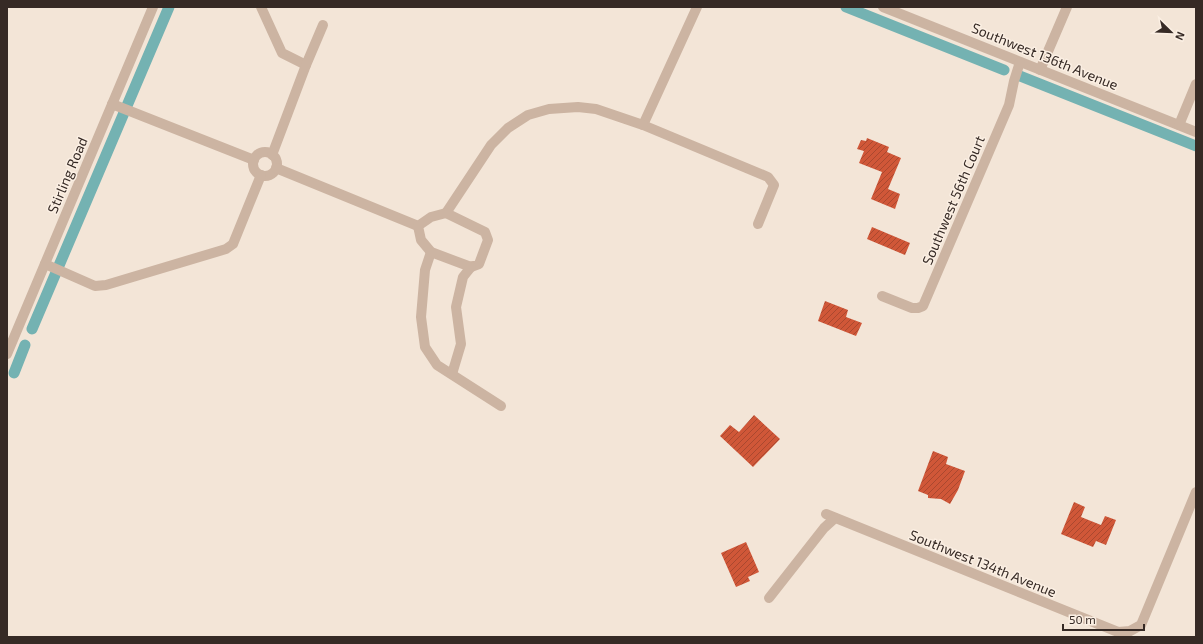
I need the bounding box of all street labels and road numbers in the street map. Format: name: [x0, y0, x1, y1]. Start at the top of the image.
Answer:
street label: Southwest 136th Avenue: [969, 19, 1121, 93]
street label: Southwest 56th Court: [918, 133, 988, 267]
street label: Stirling Road: [43, 134, 91, 216]
street label: Southwest 134th Avenue: [907, 526, 1059, 600]

